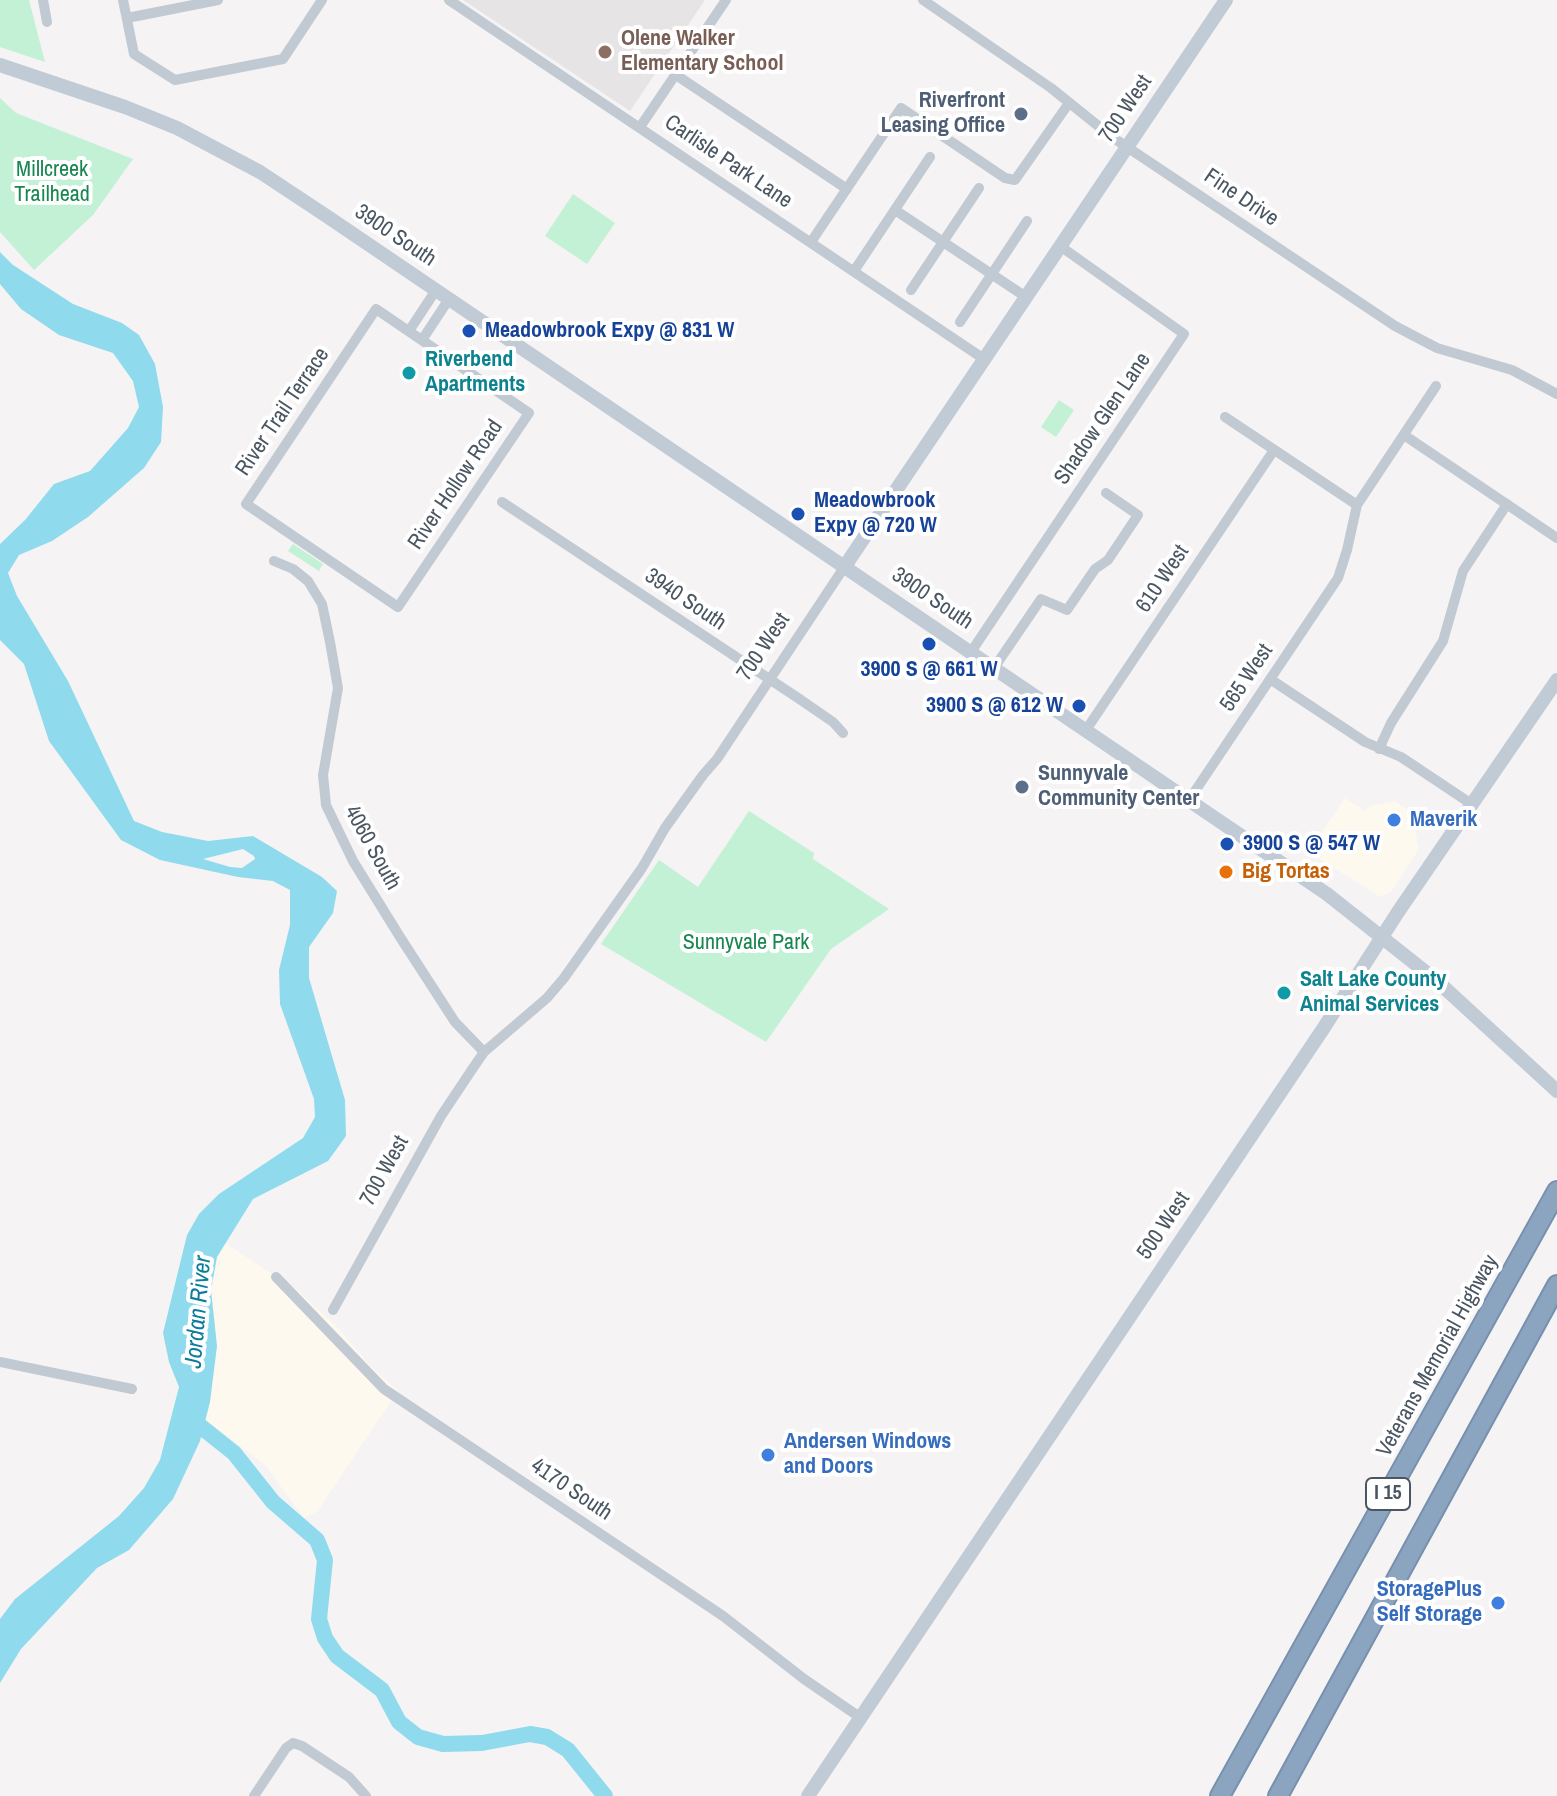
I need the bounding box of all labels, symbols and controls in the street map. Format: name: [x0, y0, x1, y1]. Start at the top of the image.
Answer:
place label: Olene Walker Elementary School: [621, 26, 783, 78]
marker: Olene Walker Elementary School: [596, 43, 614, 61]
street label: 700 West: [1094, 70, 1158, 148]
place label: Riverfront Leasing Office: [881, 88, 1005, 140]
marker: Riverfront Leasing Office: [1012, 105, 1030, 123]
street label: Carlisle Park Lane: [659, 110, 797, 214]
park label: Millcreek Trailhead: [14, 157, 90, 208]
street label: Fine Drive: [1199, 164, 1283, 232]
street label: 3900 South: [349, 199, 441, 273]
place label: Meadowbrook Expy @ 831 W: [485, 318, 734, 344]
marker: Meadowbrook Expy @ 831 W: [460, 322, 478, 340]
street label: River Trail Terrace: [230, 343, 336, 481]
place label: Riverbend Apartments: [425, 347, 525, 398]
street label: Shadow Glen Lane: [1049, 348, 1157, 490]
marker: Riverbend Apartments: [400, 364, 418, 382]
street label: River Hollow Road: [403, 415, 509, 555]
place label: Meadowbrook Expy @ 720 W: [814, 488, 937, 540]
marker: Meadowbrook Expy @ 720 W: [789, 505, 807, 523]
street label: 610 West: [1131, 540, 1195, 618]
street label: 3900 South: [886, 562, 978, 636]
street label: 3940 South: [639, 563, 731, 637]
street label: 700 West: [732, 608, 796, 686]
marker: 3900 S @ 661 W: [920, 635, 938, 653]
street label: 565 West: [1215, 639, 1279, 717]
place label: 3900 S @ 661 W: [861, 657, 997, 683]
place label: 3900 S @ 612 W: [926, 693, 1063, 719]
marker: 3900 S @ 612 W: [1070, 697, 1088, 715]
place label: Sunnyvale Community Center: [1038, 761, 1199, 812]
marker: Sunnyvale Community Center: [1013, 778, 1031, 796]
street label: 4060 South: [338, 801, 406, 895]
place label: Maverik: [1410, 807, 1477, 833]
marker: Maverik: [1385, 811, 1403, 829]
place label: 3900 S @ 547 W: [1243, 831, 1380, 857]
marker: 3900 S @ 547 W: [1218, 835, 1236, 853]
place label: Big Tortas: [1242, 859, 1330, 885]
marker: Big Tortas: [1217, 863, 1235, 881]
park label: Sunnyvale Park: [683, 930, 809, 956]
place label: Salt Lake County Animal Services: [1300, 967, 1446, 1018]
marker: Salt Lake County Animal Services: [1275, 984, 1293, 1002]
street label: 700 West: [355, 1131, 415, 1211]
street label: 500 West: [1132, 1187, 1196, 1265]
street label: Veterans Memorial Highway: [1372, 1251, 1504, 1461]
water label: Jordan River: [180, 1255, 218, 1369]
place label: Andersen Windows and Doors: [784, 1429, 951, 1480]
marker: Andersen Windows and Doors: [759, 1446, 777, 1464]
street label: 4170 South: [525, 1453, 617, 1527]
road number: I 15: [1366, 1478, 1410, 1510]
place label: StoragePlus Self Storage: [1377, 1577, 1482, 1628]
marker: StoragePlus Self Storage: [1489, 1594, 1507, 1612]

